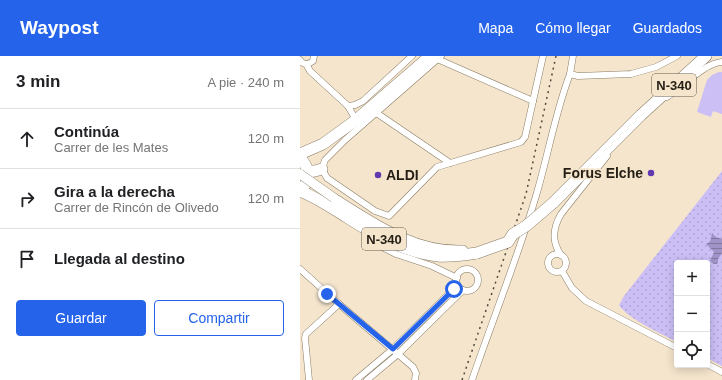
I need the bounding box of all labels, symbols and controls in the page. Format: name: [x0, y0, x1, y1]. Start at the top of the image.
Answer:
text: Waypost: [20, 17, 98, 38]
text: Mapa: [478, 20, 513, 36]
text: Cómo llegar: [535, 20, 611, 36]
text: Guardados: [633, 20, 702, 36]
text: 3 min: [16, 72, 60, 91]
road number: N-340: [652, 74, 696, 96]
text: A pie · 240 m: [207, 75, 284, 90]
text: Continúa: [54, 123, 119, 140]
icon: ahead: [16, 128, 38, 150]
text: 120 m: [248, 131, 284, 146]
text: Carrer de les Mates: [54, 140, 168, 155]
place label: Forus Elche: [563, 165, 643, 181]
place label: ALDI: [386, 167, 419, 183]
marker: Forus Elche: [646, 168, 656, 178]
marker: ALDI: [373, 170, 383, 180]
text: Gira a la derecha: [54, 183, 175, 200]
icon: right: [16, 188, 38, 210]
text: 120 m: [248, 191, 284, 206]
text: Carrer de Rincón de Olivedo: [54, 200, 219, 215]
road number: N-340: [362, 228, 406, 250]
icon: arrive: [16, 248, 38, 270]
text: Llegada al destino: [54, 250, 185, 267]
map controls: [674, 260, 710, 368]
button: +: [674, 260, 710, 296]
route start: [445, 280, 463, 298]
route end: [318, 285, 336, 303]
button: −: [674, 296, 710, 332]
button: Guardar: [16, 300, 146, 336]
button: Compartir: [154, 300, 284, 336]
button: locate: [674, 332, 710, 368]

